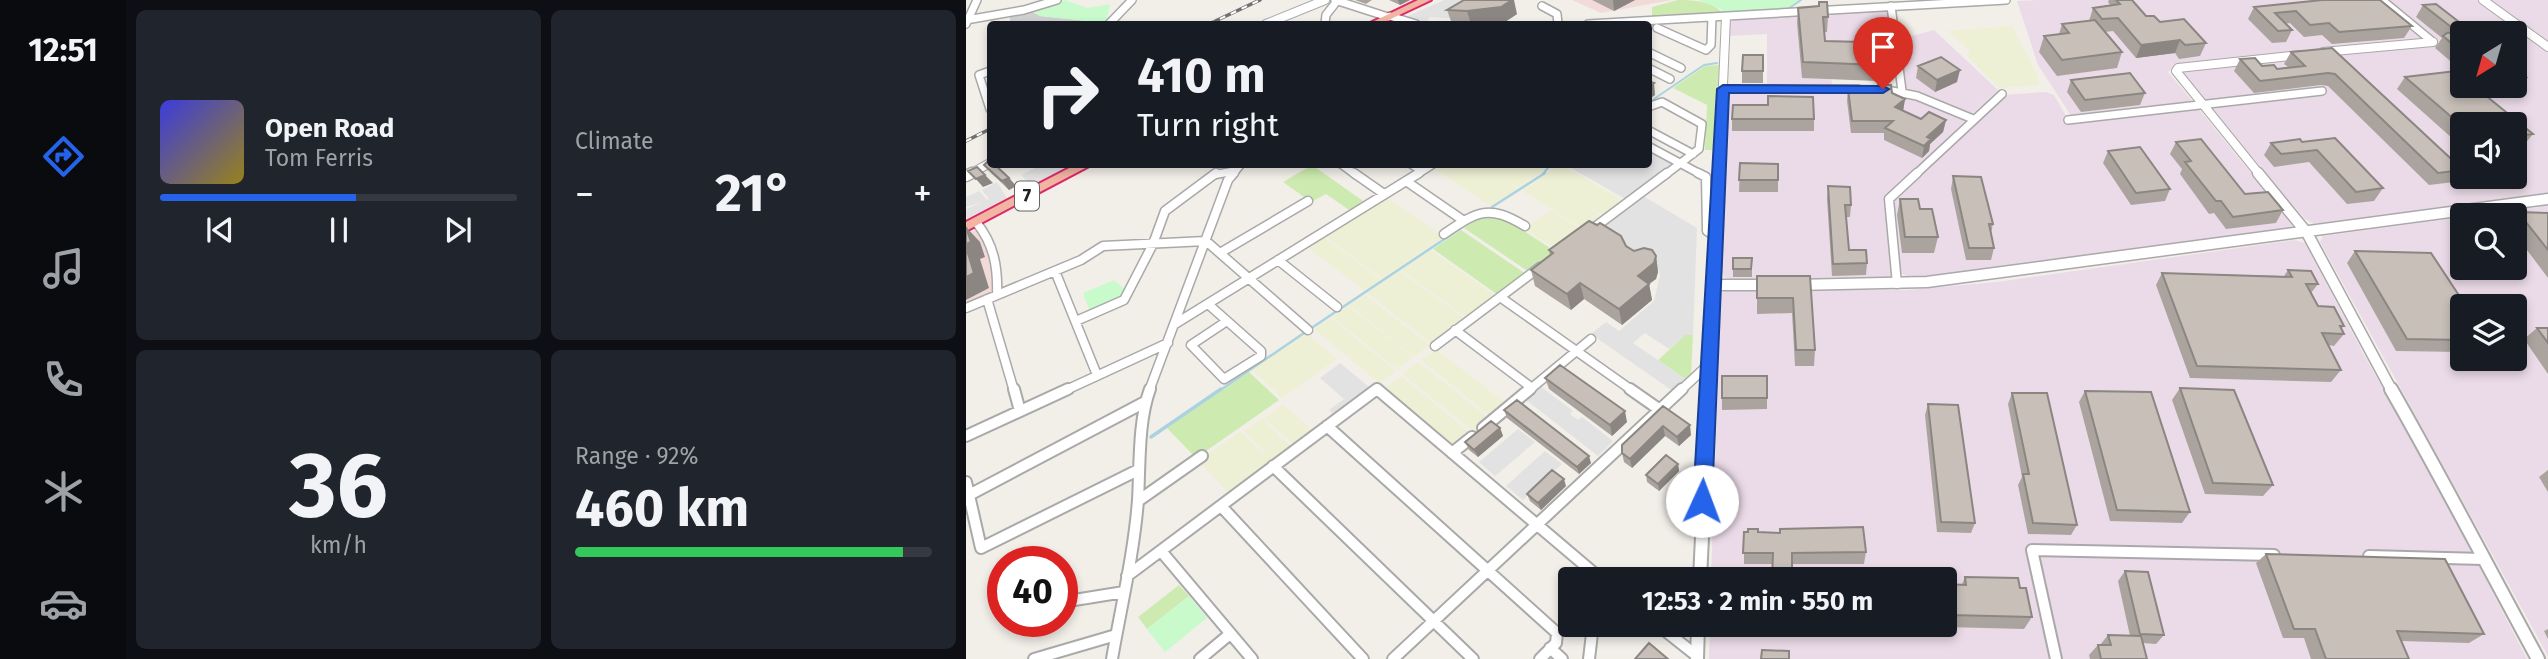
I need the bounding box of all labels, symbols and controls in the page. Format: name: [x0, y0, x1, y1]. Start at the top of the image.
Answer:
pin: [1853, 17, 1913, 89]
north arrow: [2450, 21, 2527, 98]
map controls: [2450, 21, 2527, 371]
icon: arrive: [1864, 28, 1902, 66]
text: 12:51: [28, 31, 98, 69]
text: 410 m: [1137, 46, 1266, 105]
icon: right: [1022, 49, 1113, 140]
text: Turn right: [1137, 106, 1279, 144]
button: sound: [2450, 112, 2527, 189]
text: Open Road: [265, 113, 394, 144]
text: Climate: [575, 127, 654, 155]
icon: directions: [39, 132, 88, 181]
text: Tom Ferris: [265, 144, 373, 172]
text: 21°: [715, 162, 792, 225]
text: −: [575, 171, 594, 217]
text: +: [913, 171, 932, 217]
road number: 7: [1015, 182, 1039, 210]
button: search: [2450, 203, 2527, 280]
icon: previous: [201, 211, 239, 249]
icon: pause: [320, 211, 358, 249]
icon: next: [439, 211, 477, 249]
icon: music: [39, 244, 88, 293]
button: layers: [2450, 294, 2527, 371]
icon: phone: [39, 355, 88, 404]
text: 36: [289, 431, 388, 540]
text: Range · 92%: [575, 442, 698, 470]
position arrow: [1665, 464, 1739, 538]
icon: climate: [39, 467, 88, 516]
text: 460 km: [575, 477, 749, 540]
text: km/h: [310, 531, 367, 559]
speed limit sign: 40: [987, 546, 1078, 637]
icon: car: [39, 579, 88, 628]
text: 12:53 · 2 min · 550 m: [1642, 586, 1873, 617]

